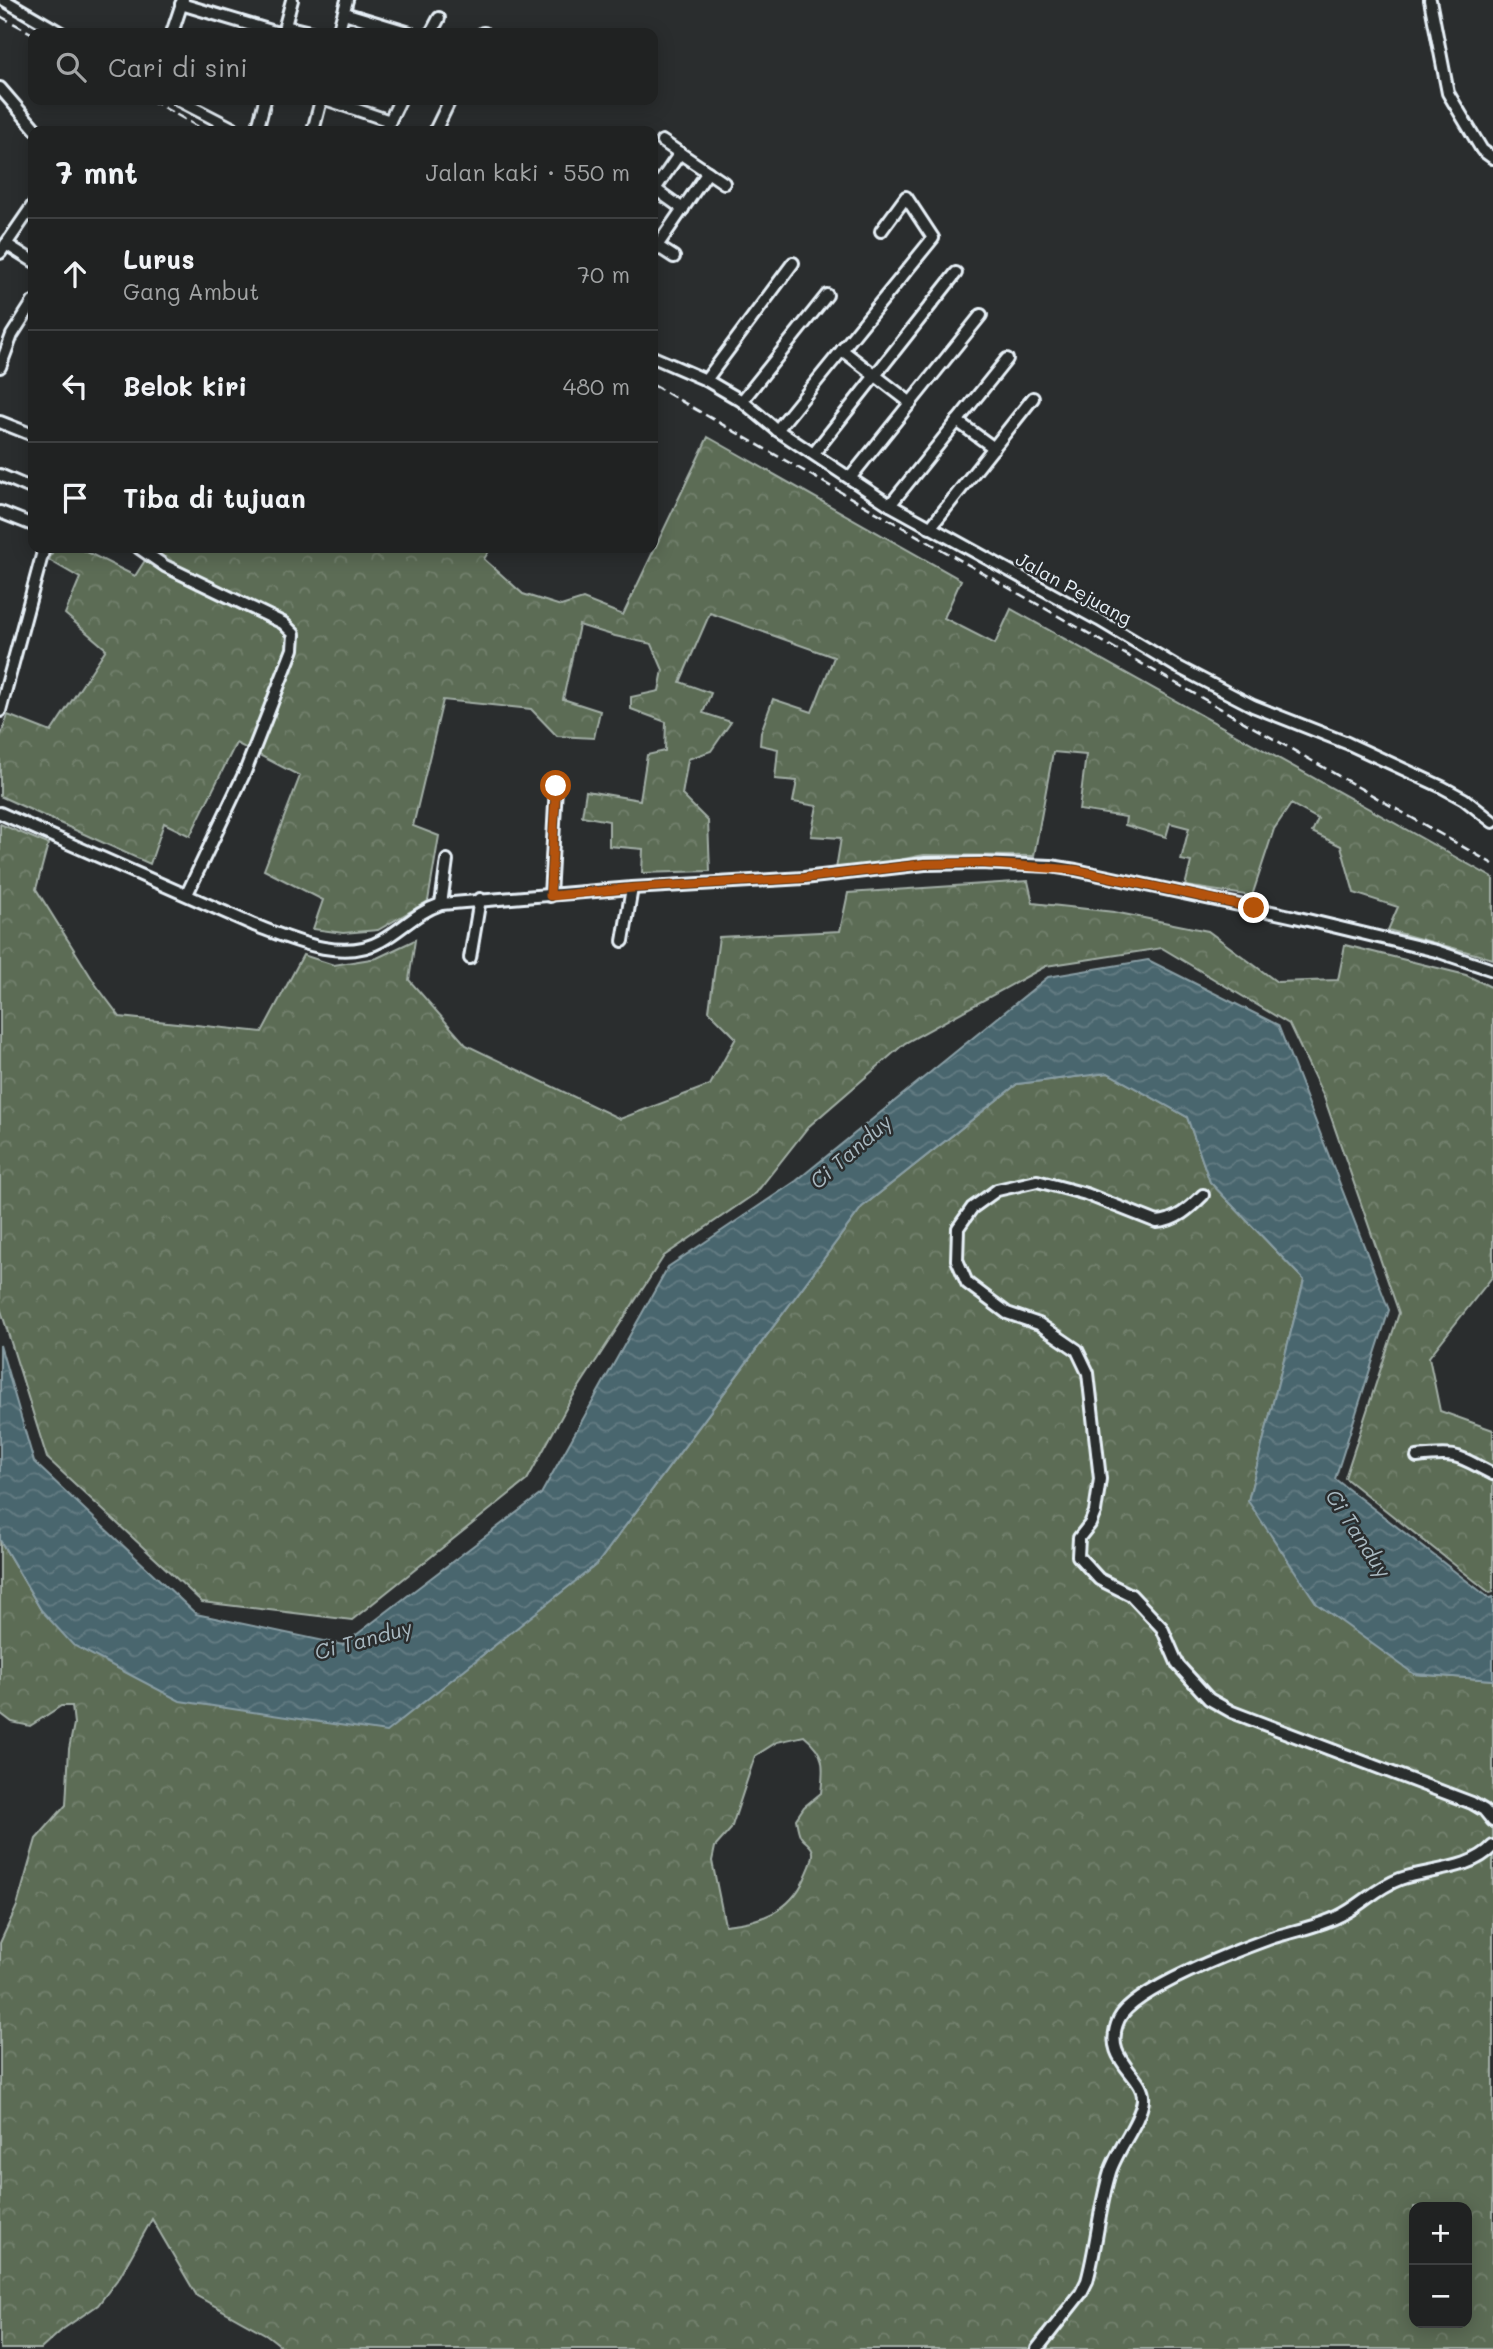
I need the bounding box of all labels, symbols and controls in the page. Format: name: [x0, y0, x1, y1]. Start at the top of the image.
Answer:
search box: [28, 28, 658, 105]
icon: search: [52, 48, 90, 86]
text: Cari di sini: [108, 50, 248, 84]
text: 7 mnt: [56, 152, 138, 192]
text: Jalan kaki · 550 m: [426, 157, 630, 187]
text: Lurus: [123, 242, 195, 276]
icon: ahead: [56, 255, 94, 293]
text: 70 m: [577, 259, 630, 289]
text: Gang Ambut: [123, 276, 259, 306]
icon: left: [56, 367, 94, 405]
text: Belok kiri: [123, 369, 247, 403]
text: 480 m: [563, 371, 630, 401]
icon: arrive: [56, 479, 94, 517]
text: Tiba di tujuan: [123, 481, 306, 515]
street label: Jalan Pejuang: [1012, 546, 1136, 630]
route start: [540, 770, 571, 801]
route end: [1238, 892, 1269, 923]
water label: Ci Tanduy: [803, 1108, 897, 1194]
water label: Ci Tanduy: [1320, 1484, 1398, 1582]
water label: Ci Tanduy: [311, 1613, 415, 1665]
map controls: [1409, 2202, 1472, 2328]
button: +: [1409, 2202, 1472, 2265]
button: −: [1409, 2265, 1472, 2328]

